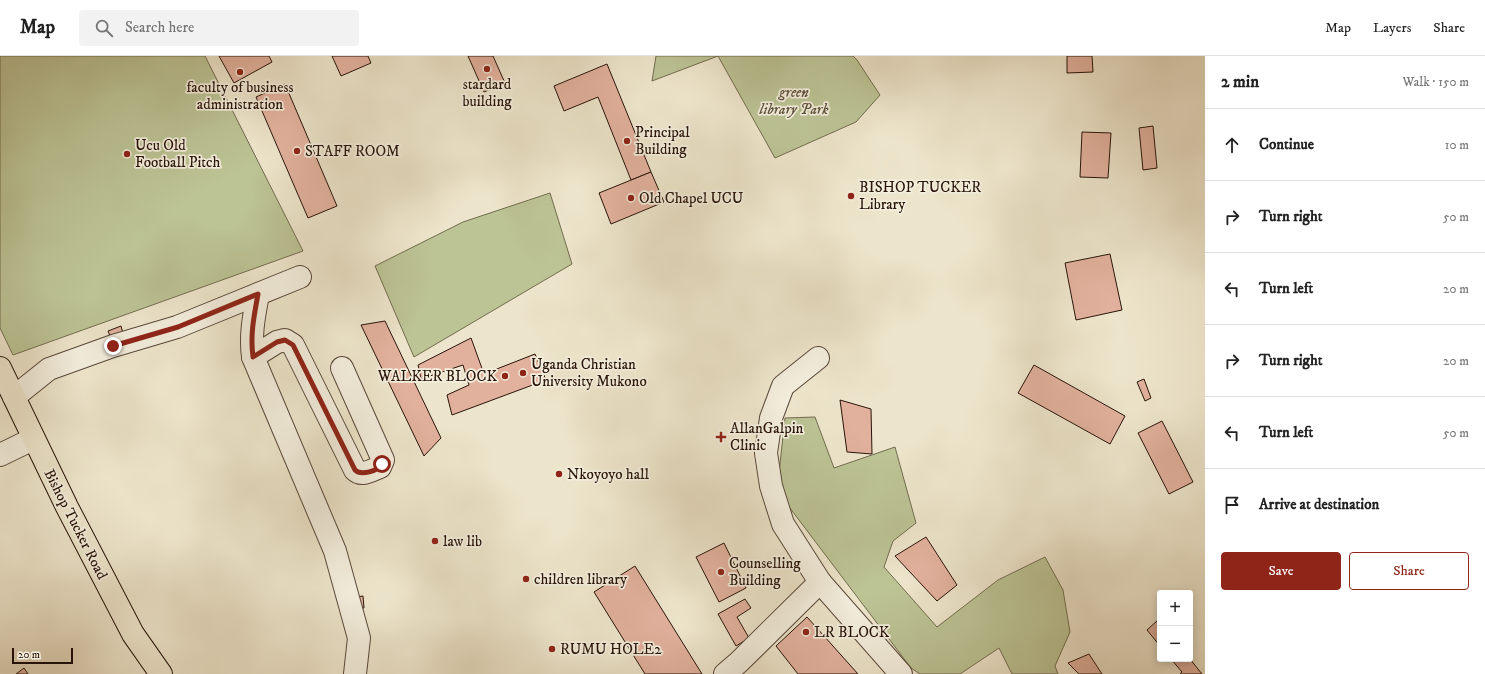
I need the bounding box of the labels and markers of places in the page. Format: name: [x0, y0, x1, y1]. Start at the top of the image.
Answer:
marker: stardard building: [482, 64, 492, 74]
marker: faculty of business administration: [235, 67, 245, 77]
place label: stardard building: [462, 75, 512, 111]
place label: faculty of business administration: [187, 78, 293, 114]
place label: Principal Building: [635, 123, 690, 159]
place label: Ucu Old Football Pitch: [135, 136, 220, 172]
marker: Principal Building: [622, 136, 632, 146]
place label: STAFF ROOM: [305, 142, 400, 161]
marker: STAFF ROOM: [292, 146, 302, 156]
marker: Ucu Old Football Pitch: [122, 149, 132, 159]
place label: BISHOP TUCKER Library: [859, 178, 981, 214]
place label: Old Chapel UCU: [639, 189, 744, 208]
marker: BISHOP TUCKER Library: [846, 191, 856, 201]
marker: Old Chapel UCU: [626, 193, 636, 203]
place label: Uganda Christian University Mukono: [531, 355, 647, 391]
place label: WALKER BLOCK: [377, 367, 497, 386]
marker: Uganda Christian University Mukono: [518, 368, 528, 378]
marker: WALKER BLOCK: [500, 371, 510, 381]
place label: AllanGalpin Clinic: [730, 419, 804, 455]
marker: AllanGalpin Clinic: [715, 431, 727, 443]
place label: Nkoyoyo hall: [567, 465, 650, 484]
marker: Nkoyoyo hall: [554, 469, 564, 479]
place label: law lib: [443, 532, 482, 551]
marker: law lib: [430, 536, 440, 546]
place label: Counselling Building: [729, 554, 801, 590]
marker: Counselling Building: [716, 567, 726, 577]
place label: children library: [534, 570, 628, 589]
marker: children library: [521, 574, 531, 584]
place label: LR BLOCK: [814, 623, 890, 642]
marker: LR BLOCK: [801, 627, 811, 637]
place label: RUMU HOLE2: [560, 640, 662, 659]
marker: RUMU HOLE2: [547, 644, 557, 654]

